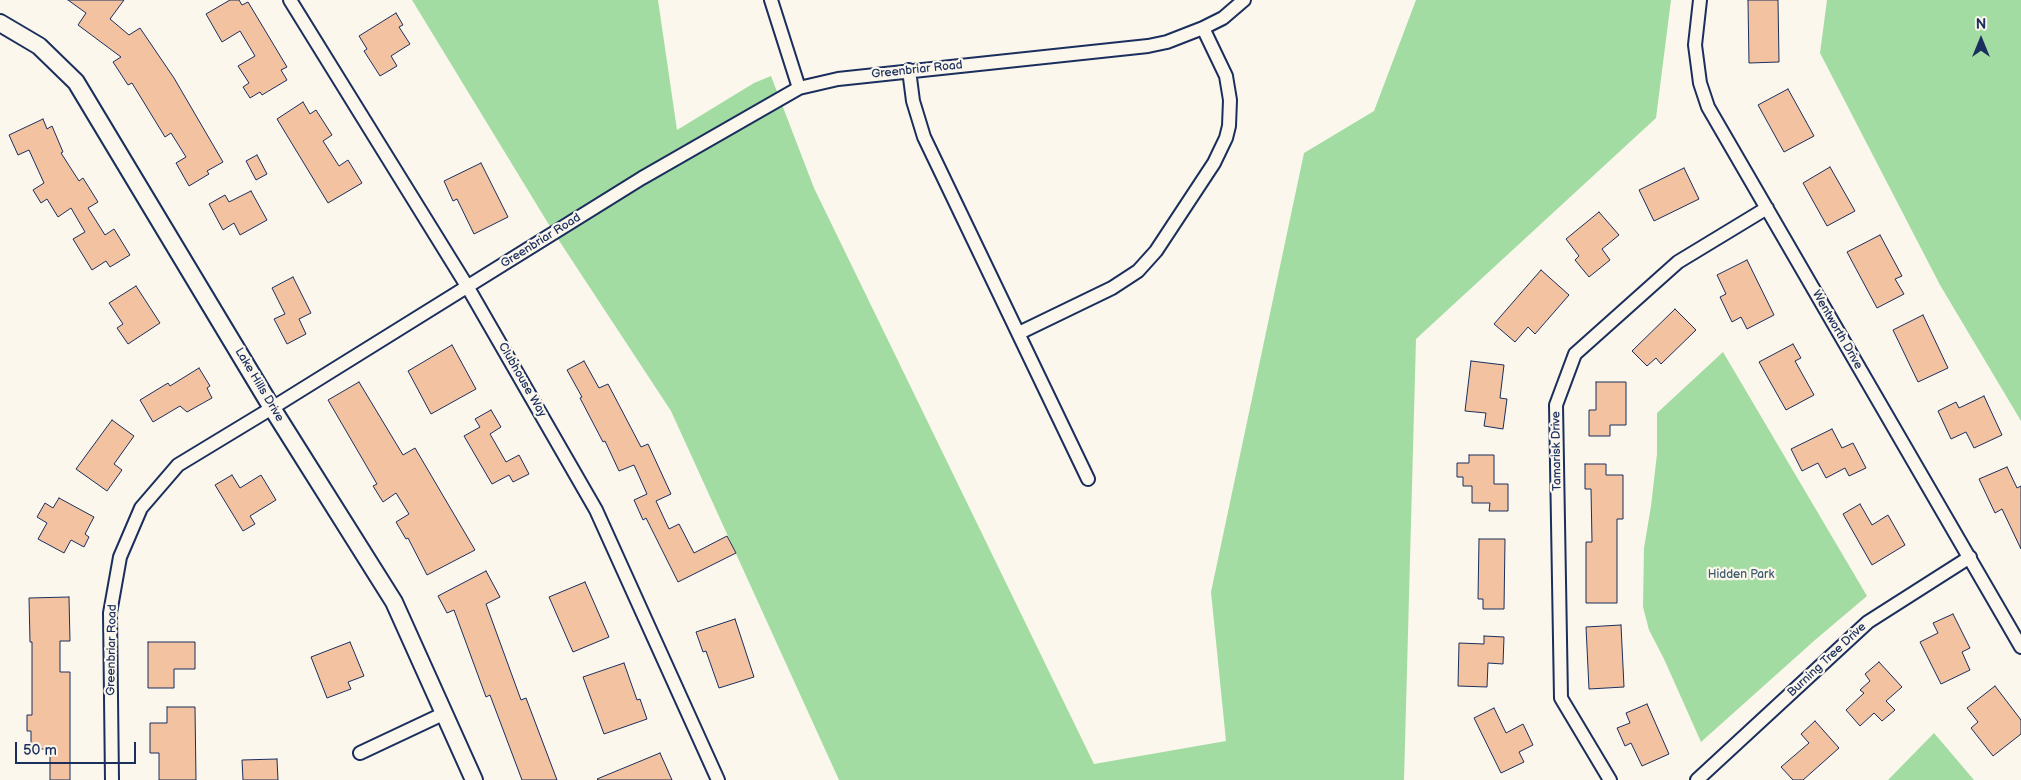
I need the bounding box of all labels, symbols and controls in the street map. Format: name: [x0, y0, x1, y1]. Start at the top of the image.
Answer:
north arrow: [1956, 15, 2006, 65]
text: N: [1976, 16, 1986, 33]
street label: Greenbriar Road: [871, 58, 963, 82]
street label: Greenbriar Road: [498, 211, 584, 271]
street label: Wentworth Drive: [1809, 288, 1865, 372]
street label: Clubhouse Way: [495, 340, 549, 420]
street label: Lake Hills Drive: [231, 345, 287, 425]
street label: Tamarisk Drive: [1549, 411, 1565, 491]
park label: Hidden Park: [1708, 568, 1774, 582]
street label: Greenbriar Road: [104, 604, 120, 696]
street label: Burning Tree Drive: [1785, 620, 1869, 700]
scale bar: [18, 732, 139, 764]
text: 50 m: [23, 741, 57, 760]

